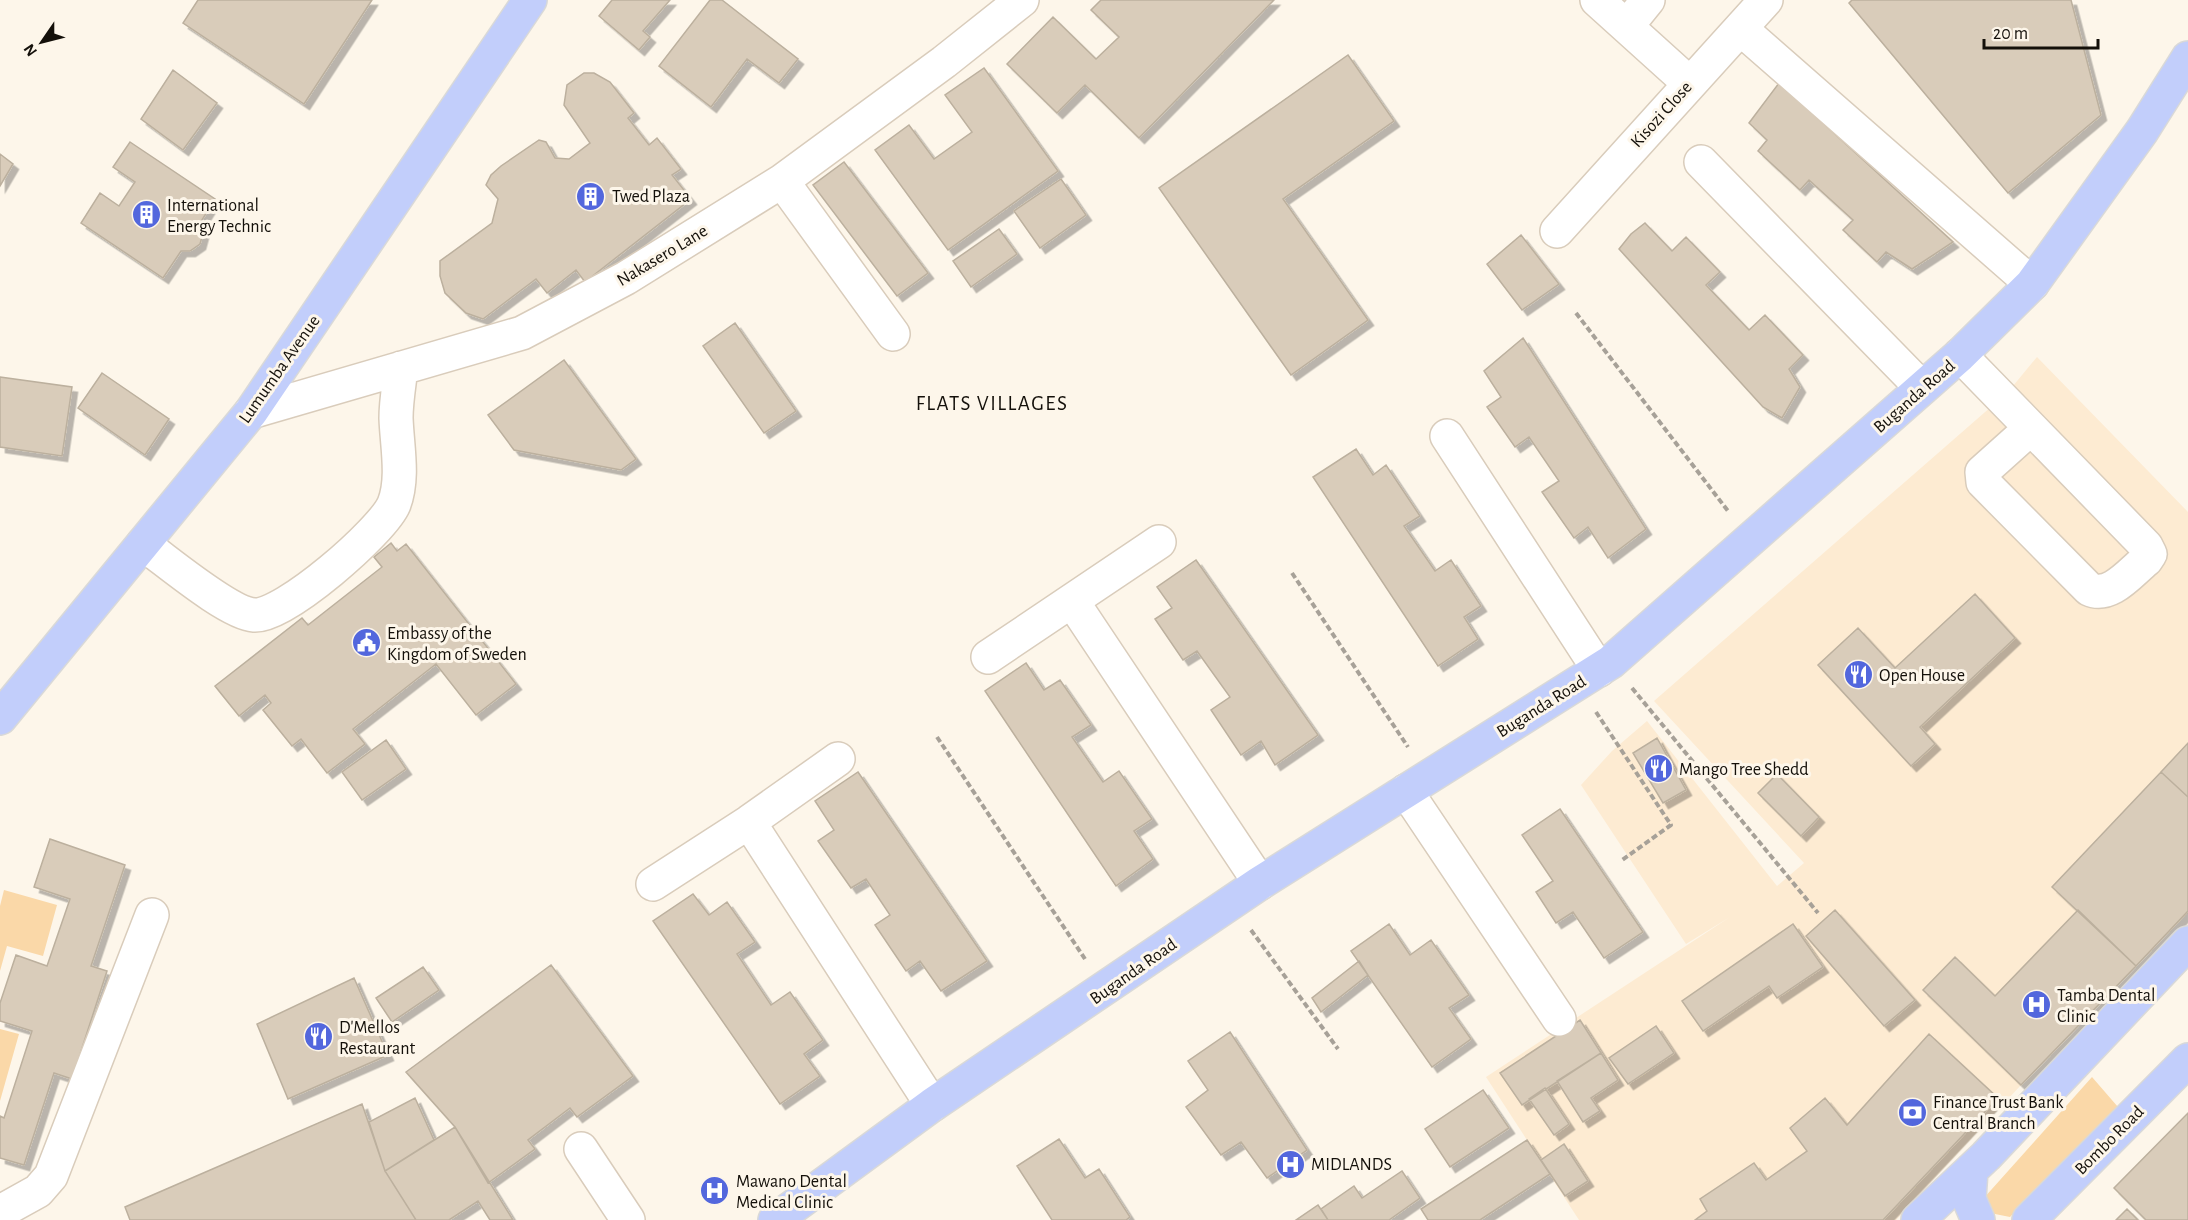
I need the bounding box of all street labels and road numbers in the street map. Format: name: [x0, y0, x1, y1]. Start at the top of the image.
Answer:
street label: Kisozi Close: [1628, 78, 1696, 151]
street label: Nakasero Lane: [614, 222, 711, 290]
street label: Lumumba Avenue: [236, 312, 324, 427]
street label: Buganda Road: [1871, 357, 1959, 437]
street label: Buganda Road: [1494, 672, 1589, 741]
street label: Buganda Road: [1087, 935, 1180, 1008]
street label: Bombo Road: [2072, 1103, 2148, 1179]

